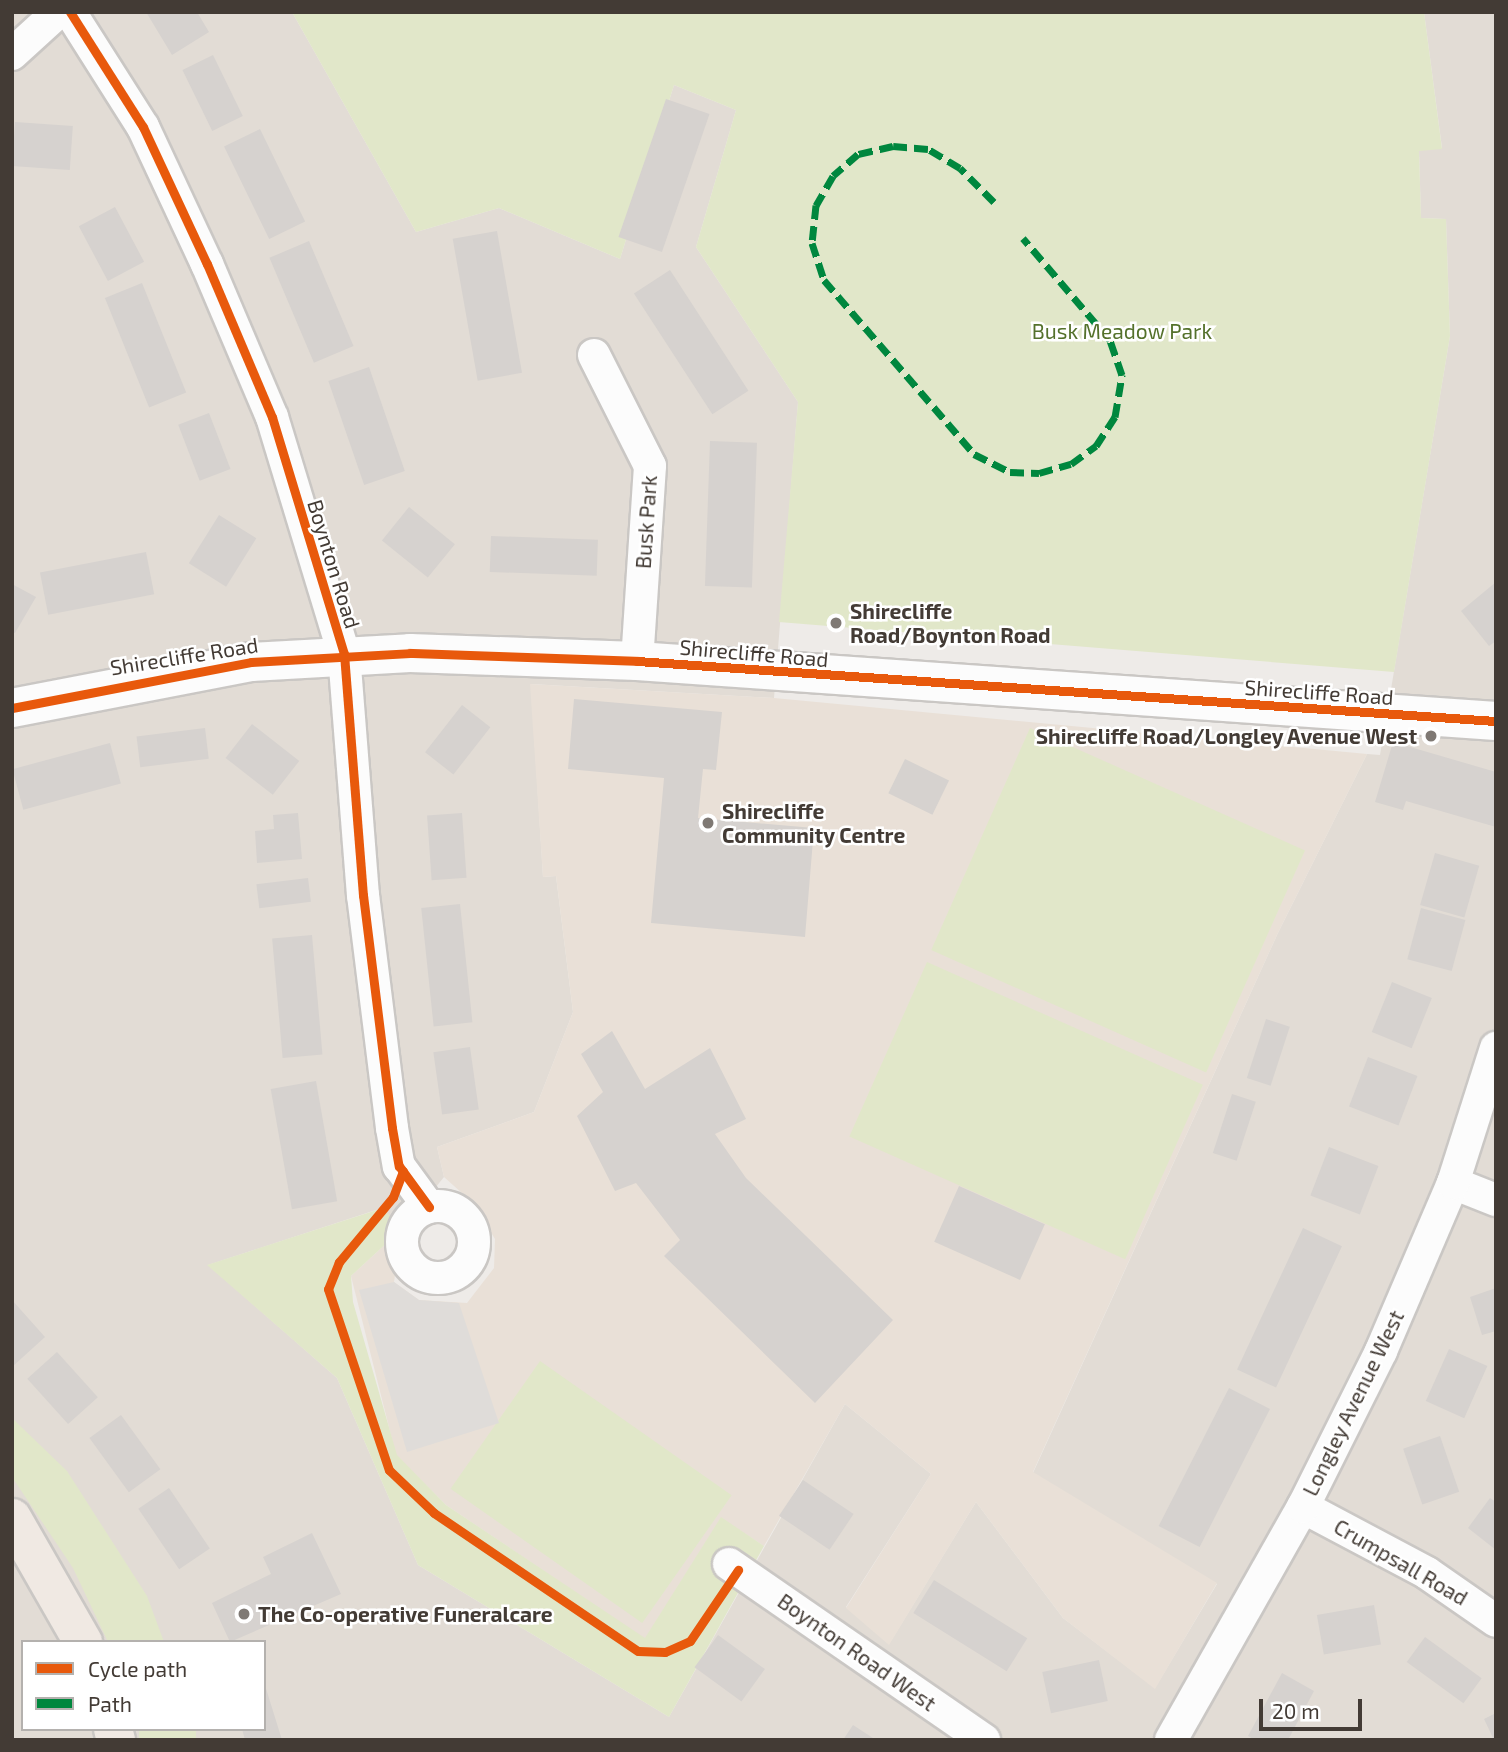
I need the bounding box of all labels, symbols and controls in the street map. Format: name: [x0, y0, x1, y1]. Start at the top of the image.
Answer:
park label: Busk Meadow Park: [1031, 318, 1213, 344]
street label: Busk Park: [630, 474, 662, 570]
street label: Boynton Road: [302, 497, 366, 631]
place label: Shirecliffe Road/Boynton Road: [850, 598, 1051, 648]
marker: Shirecliffe Road/Boynton Road: [828, 615, 844, 631]
street label: Shirecliffe Road: [108, 632, 260, 680]
street label: Shirecliffe Road: [678, 634, 830, 672]
street label: Shirecliffe Road: [1244, 674, 1394, 710]
place label: Shirecliffe Road/Longley Avenue West: [1035, 723, 1417, 749]
marker: Shirecliffe Road/Longley Avenue West: [1423, 728, 1439, 744]
place label: Shirecliffe Community Centre: [722, 798, 906, 848]
marker: Shirecliffe Community Centre: [700, 815, 716, 831]
street label: Longley Avenue West: [1297, 1306, 1409, 1500]
street label: Crumpsall Road: [1329, 1513, 1473, 1611]
street label: Boynton Road West: [773, 1588, 941, 1716]
place label: The Co-operative Funeralcare: [258, 1601, 553, 1627]
marker: The Co-operative Funeralcare: [236, 1606, 252, 1622]
legend: [21, 1640, 266, 1731]
text: Cycle path: [88, 1656, 187, 1681]
scale bar: [1263, 1686, 1366, 1730]
text: Path: [88, 1691, 132, 1716]
text: 20 m: [1272, 1698, 1320, 1723]

